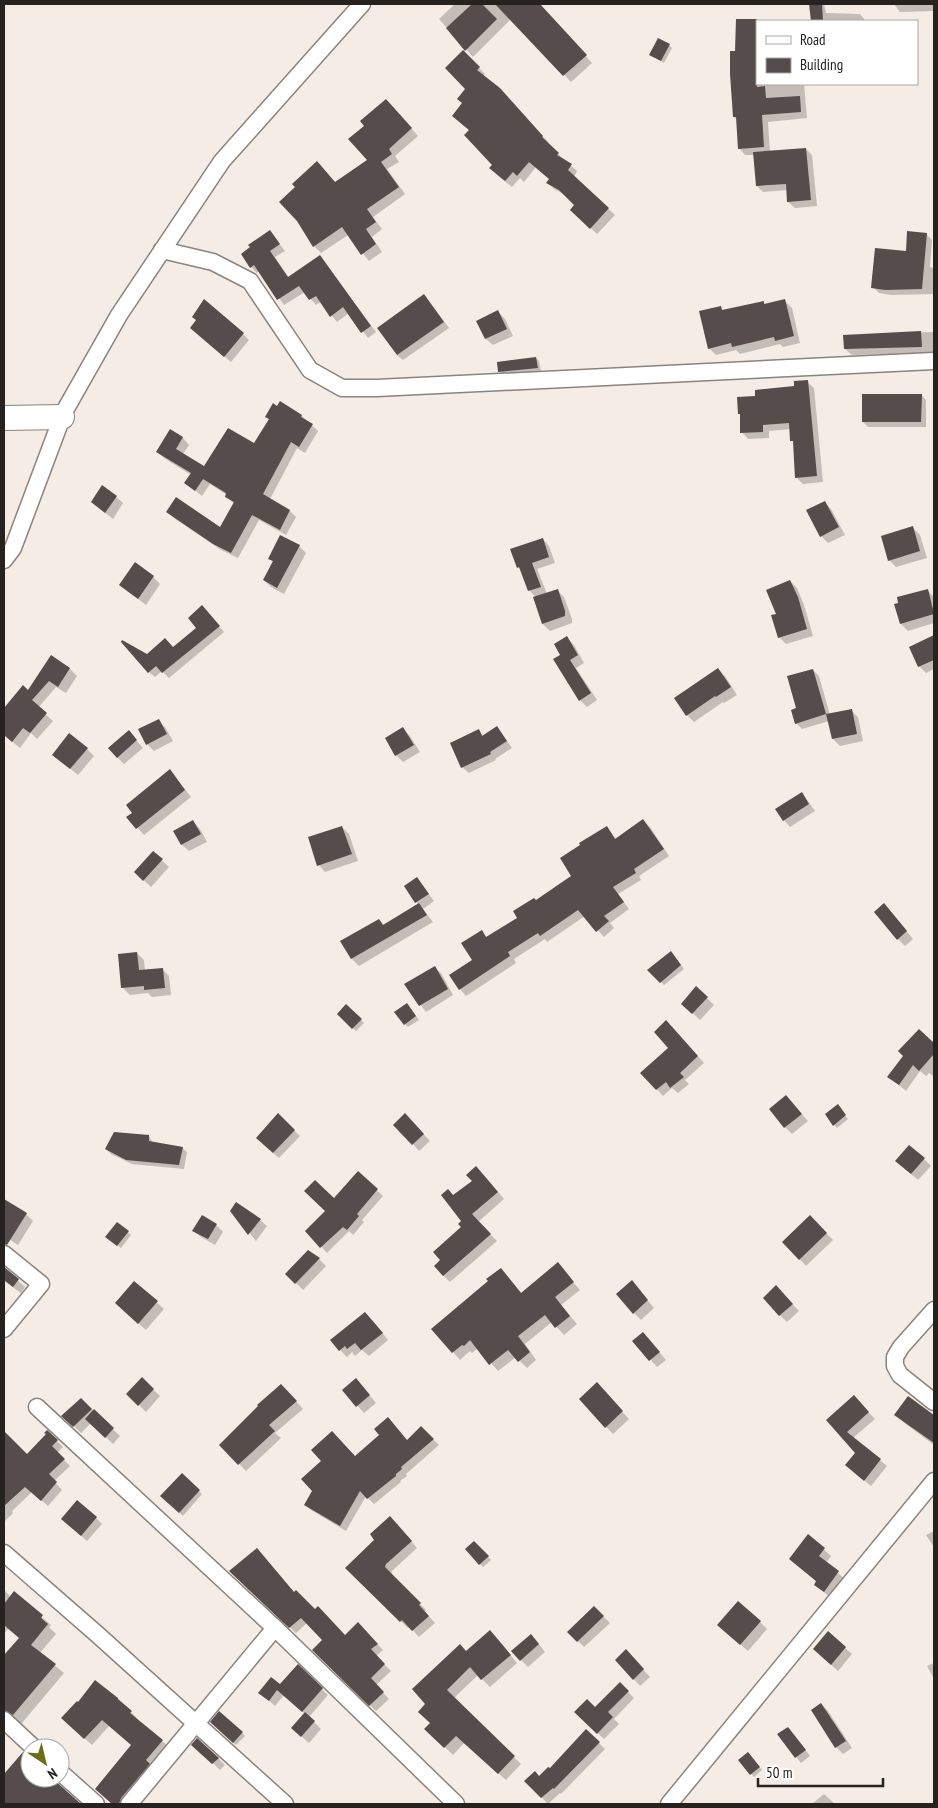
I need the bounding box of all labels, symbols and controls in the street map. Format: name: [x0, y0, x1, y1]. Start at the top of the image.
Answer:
legend: [756, 20, 918, 85]
text: Road: [800, 30, 826, 49]
text: Building: [800, 55, 843, 74]
north arrow: [20, 1738, 70, 1788]
scale bar: [758, 1756, 883, 1788]
text: 50 m: [766, 1763, 792, 1782]
text: N: [44, 1764, 61, 1783]

